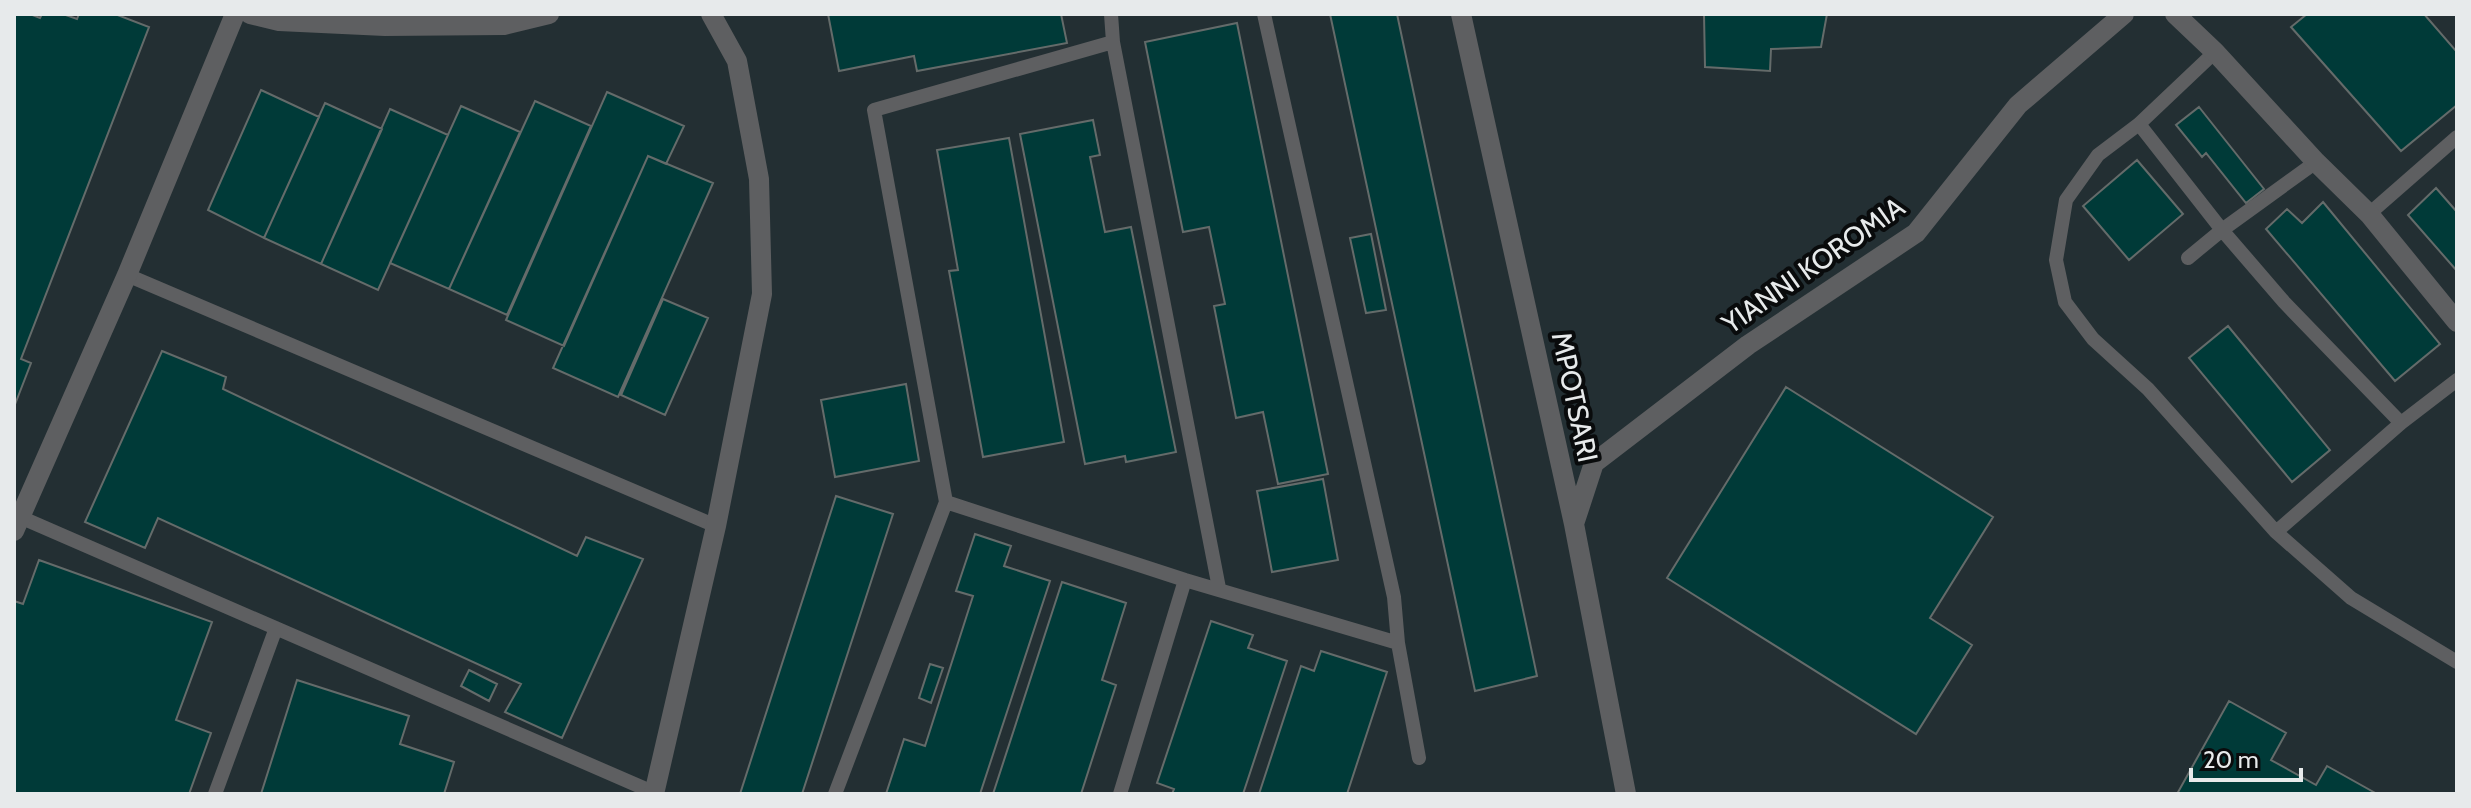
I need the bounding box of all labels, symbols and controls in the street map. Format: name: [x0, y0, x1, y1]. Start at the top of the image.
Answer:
street label: YIANNI KOROMIA: [1714, 189, 1911, 341]
street label: MPOTSARI: [1545, 329, 1605, 465]
scale bar: [2191, 732, 2301, 782]
text: 20 m: [2203, 745, 2259, 774]

